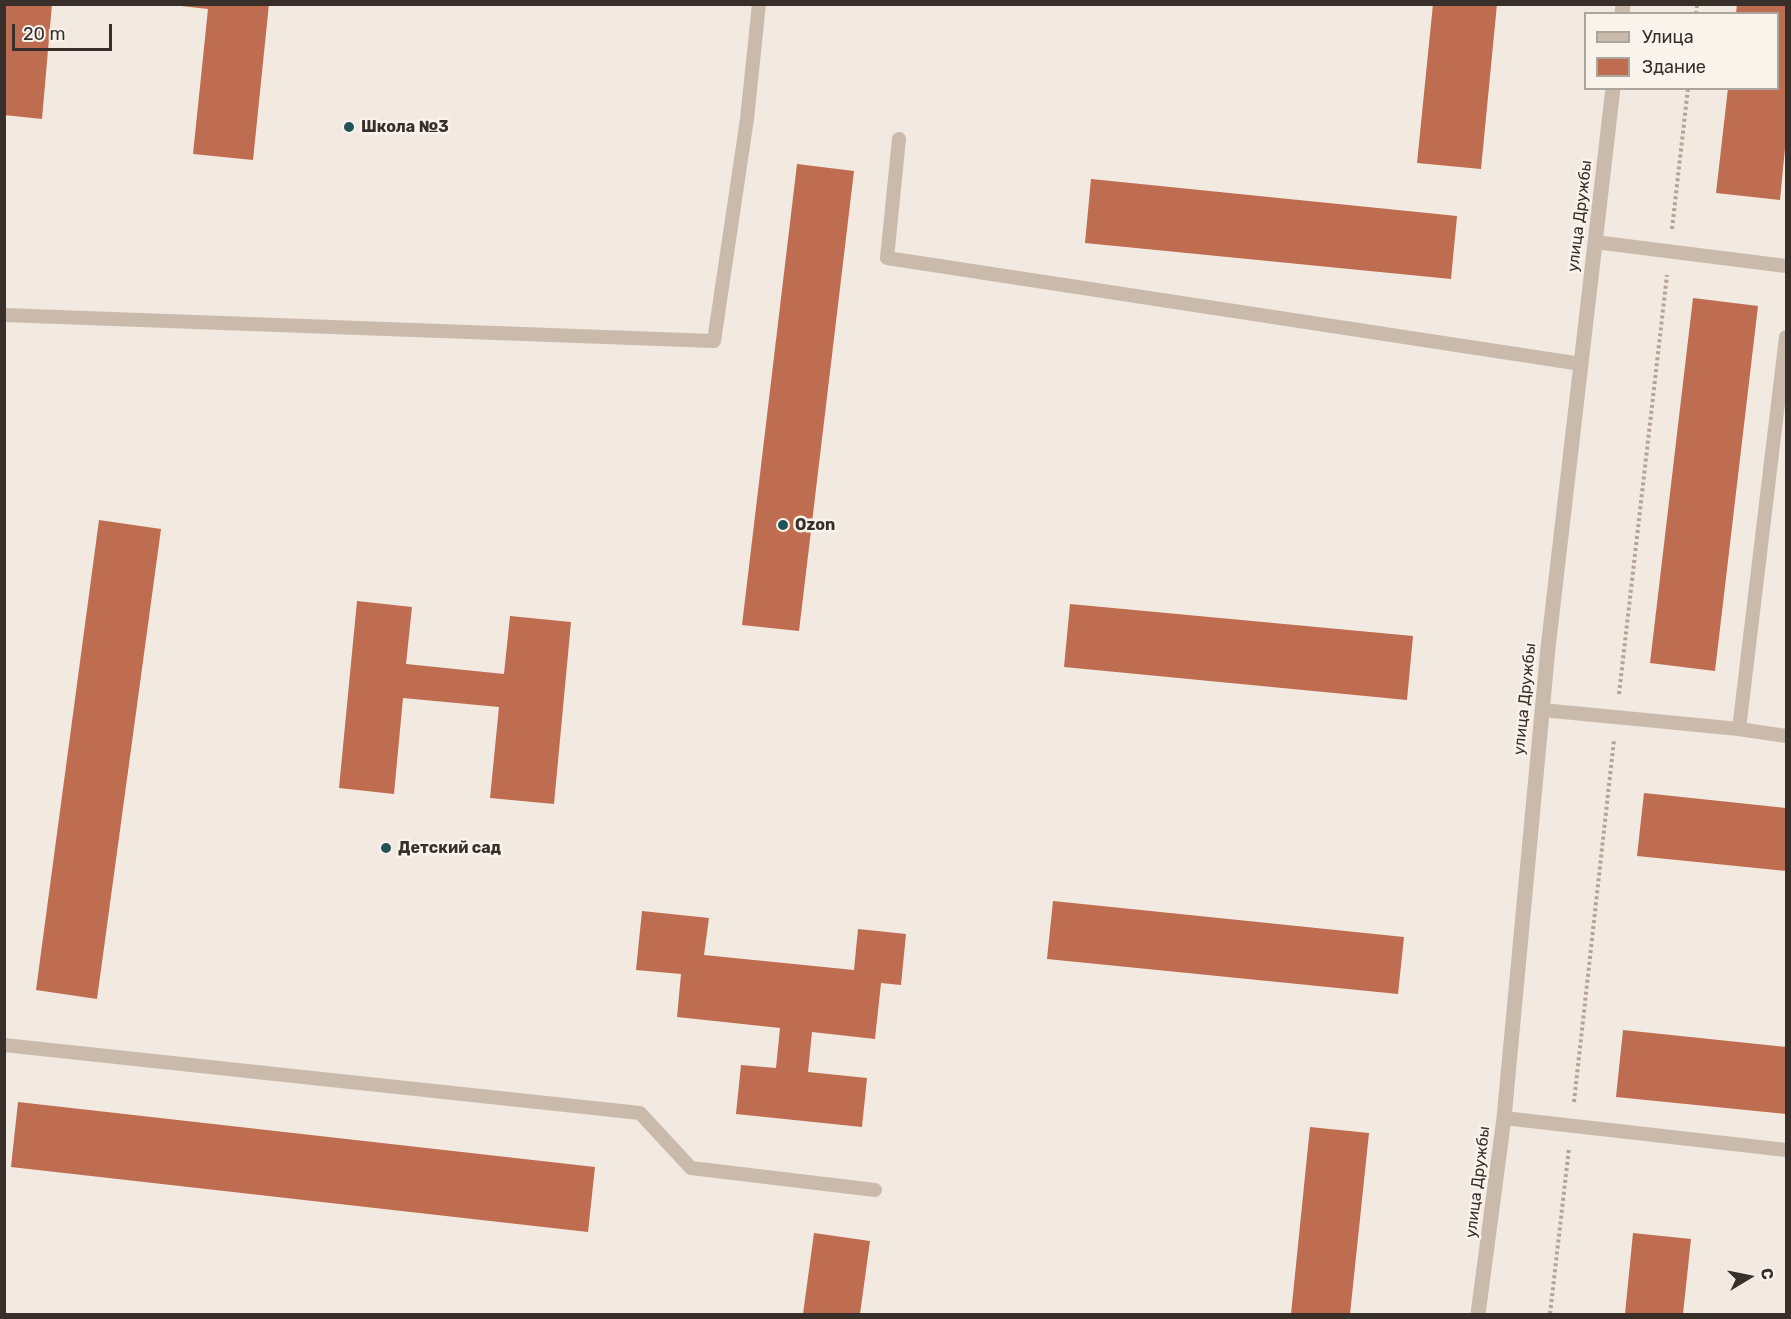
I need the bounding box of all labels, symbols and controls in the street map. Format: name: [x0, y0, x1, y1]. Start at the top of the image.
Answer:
scale bar: [15, 12, 116, 50]
legend: [1584, 12, 1779, 90]
text: 20 m: [23, 23, 65, 45]
text: Улица: [1642, 26, 1694, 48]
text: Здание: [1642, 56, 1706, 78]
place label: Школа №3: [361, 117, 449, 137]
marker: Школа №3: [342, 120, 356, 134]
street label: улица Дружбы: [1564, 159, 1596, 273]
place label: Ozon: [795, 515, 835, 535]
marker: Ozon: [776, 518, 790, 532]
street label: улица Дружбы: [1510, 642, 1540, 756]
place label: Детский сад: [398, 838, 501, 858]
marker: Детский сад: [379, 841, 393, 855]
street label: улица Дружбы: [1462, 1125, 1494, 1239]
north arrow: [1719, 1247, 1779, 1307]
text: С: [1757, 1267, 1778, 1281]

